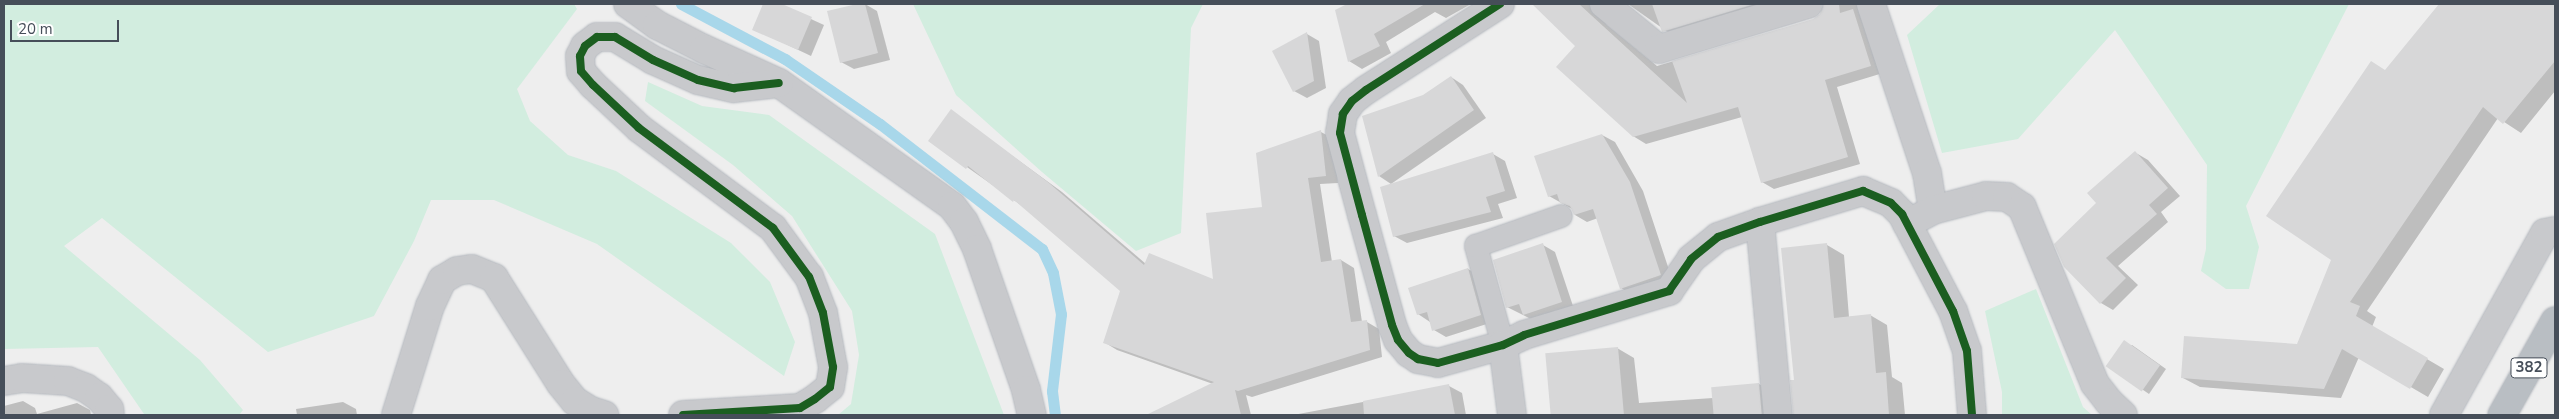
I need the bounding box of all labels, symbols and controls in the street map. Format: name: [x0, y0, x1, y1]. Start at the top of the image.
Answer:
scale bar: [12, 10, 121, 42]
text: 20 m: [18, 19, 53, 39]
road number: 382: [2510, 356, 2548, 380]

